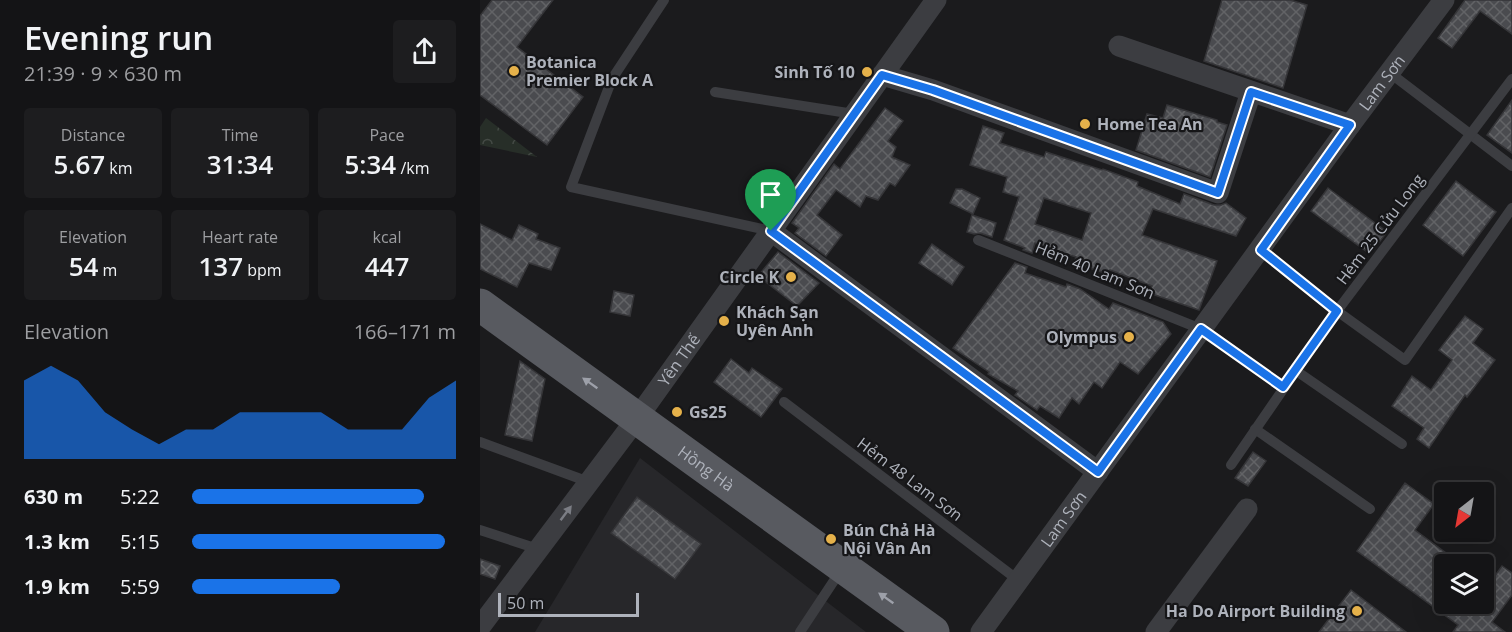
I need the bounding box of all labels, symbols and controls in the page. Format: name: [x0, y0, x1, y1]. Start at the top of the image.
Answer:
text: Evening run: [24, 15, 213, 60]
button: share: [393, 20, 456, 83]
street label: Lam Sơn: [1354, 50, 1410, 115]
place label: Botanica Premier Block A: [526, 51, 654, 91]
text: 21:39 · 9 × 630 m: [24, 60, 182, 87]
place label: Sinh Tố 10: [774, 61, 855, 83]
marker: Botanica Premier Block A: [507, 64, 521, 78]
marker: Sinh Tố 10: [860, 65, 874, 79]
place label: Home Tea An: [1097, 113, 1203, 135]
marker: Home Tea An: [1078, 117, 1092, 131]
text: Distance: [61, 124, 125, 146]
text: Time: [222, 124, 258, 146]
text: Pace: [369, 124, 405, 146]
text: 5.67: [53, 146, 105, 182]
text: 31:34: [207, 146, 273, 182]
text: 5:34: [345, 146, 396, 182]
text: km: [105, 157, 133, 179]
text: /km: [396, 157, 429, 179]
pin: [745, 169, 796, 231]
street label: Hẻm 25 Cửu Long: [1331, 169, 1429, 289]
icon: arrive: [754, 178, 787, 211]
text: Elevation: [59, 226, 127, 248]
text: Heart rate: [202, 226, 278, 248]
text: kcal: [373, 226, 402, 248]
street label: Hẻm 40 Lam Sơn: [1032, 236, 1158, 304]
text: 54: [69, 248, 98, 284]
text: 137: [198, 248, 243, 284]
text: 447: [365, 248, 409, 284]
text: m: [98, 259, 117, 281]
text: bpm: [243, 259, 282, 281]
place label: Circle K: [719, 266, 779, 288]
marker: Circle K: [784, 270, 798, 284]
place label: Khách Sạn Uyên Anh: [736, 301, 819, 341]
marker: Khách Sạn Uyên Anh: [717, 314, 731, 328]
text: Elevation: [24, 318, 109, 345]
text: 166–171 m: [354, 318, 456, 345]
place label: Olympus: [1046, 326, 1117, 348]
street label: Yên Thế: [653, 329, 705, 390]
marker: Olympus: [1122, 330, 1136, 344]
one-way arrow: [583, 377, 599, 389]
place label: Gs25: [689, 401, 727, 423]
marker: Gs25: [670, 405, 684, 419]
street label: Hẻm 48 Lam Sơn: [853, 432, 967, 526]
street label: Hồng Hà: [674, 440, 739, 496]
north arrow: [1434, 482, 1494, 542]
map controls: [1434, 482, 1494, 614]
text: 630 m: [24, 483, 83, 510]
text: 5:22: [120, 483, 160, 510]
street label: Lam Sơn: [1035, 486, 1091, 551]
one-way arrow: [559, 505, 571, 520]
place label: Bún Chả Hà Nội Vân An: [843, 519, 935, 559]
text: 1.3 km: [24, 528, 90, 555]
text: 5:15: [120, 528, 160, 555]
marker: Bún Chả Hà Nội Vân An: [824, 532, 838, 546]
button: layers: [1434, 554, 1494, 614]
text: 1.9 km: [24, 573, 90, 600]
text: 5:59: [120, 573, 160, 600]
scale bar: [498, 590, 639, 618]
text: 50 m: [507, 592, 544, 614]
one-way arrow: [878, 592, 894, 604]
place label: Ha Do Airport Building: [1166, 600, 1345, 622]
marker: Ha Do Airport Building: [1350, 604, 1364, 618]

